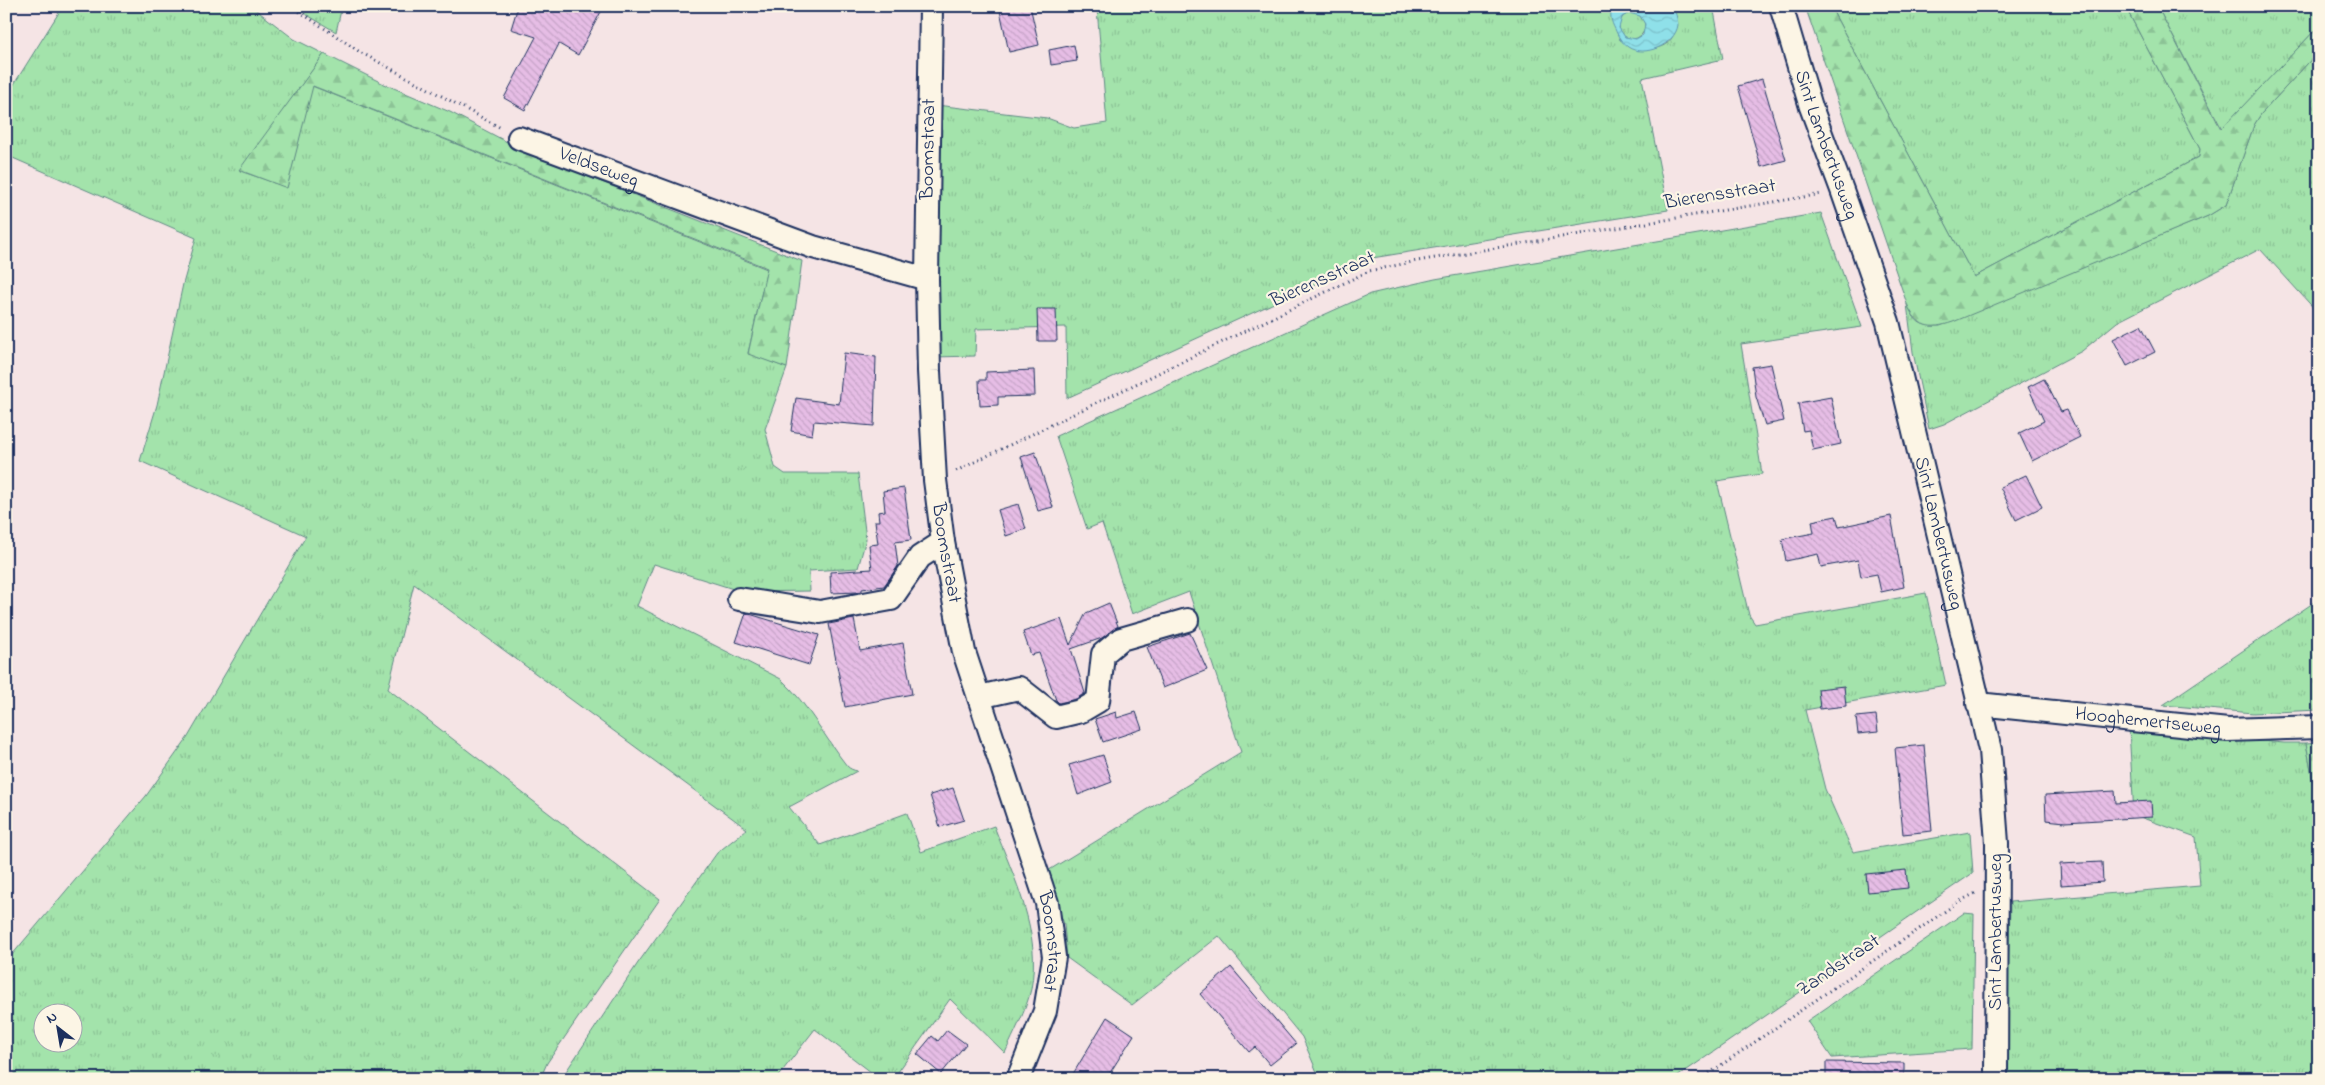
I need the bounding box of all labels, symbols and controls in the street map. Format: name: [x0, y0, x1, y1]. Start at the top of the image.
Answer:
street label: Sint Lambertusweg: [1786, 67, 1866, 224]
street label: Boomstraat: [914, 98, 944, 201]
street label: Veldseweg: [554, 139, 643, 197]
street label: Bierensstraat: [1661, 172, 1778, 218]
street label: Bierensstraat: [1265, 244, 1381, 317]
street label: Sint Lambertusweg: [1906, 454, 1971, 613]
street label: Boomstraat: [923, 500, 969, 606]
street label: Hooghemertseweg: [2074, 700, 2223, 745]
street label: Sint Lambertusweg: [1982, 854, 2012, 1010]
street label: Boomstraat: [1029, 886, 1068, 994]
street label: Zandstraat: [1792, 927, 1887, 1004]
north arrow: [32, 1002, 82, 1052]
text: N: [43, 1007, 62, 1030]

